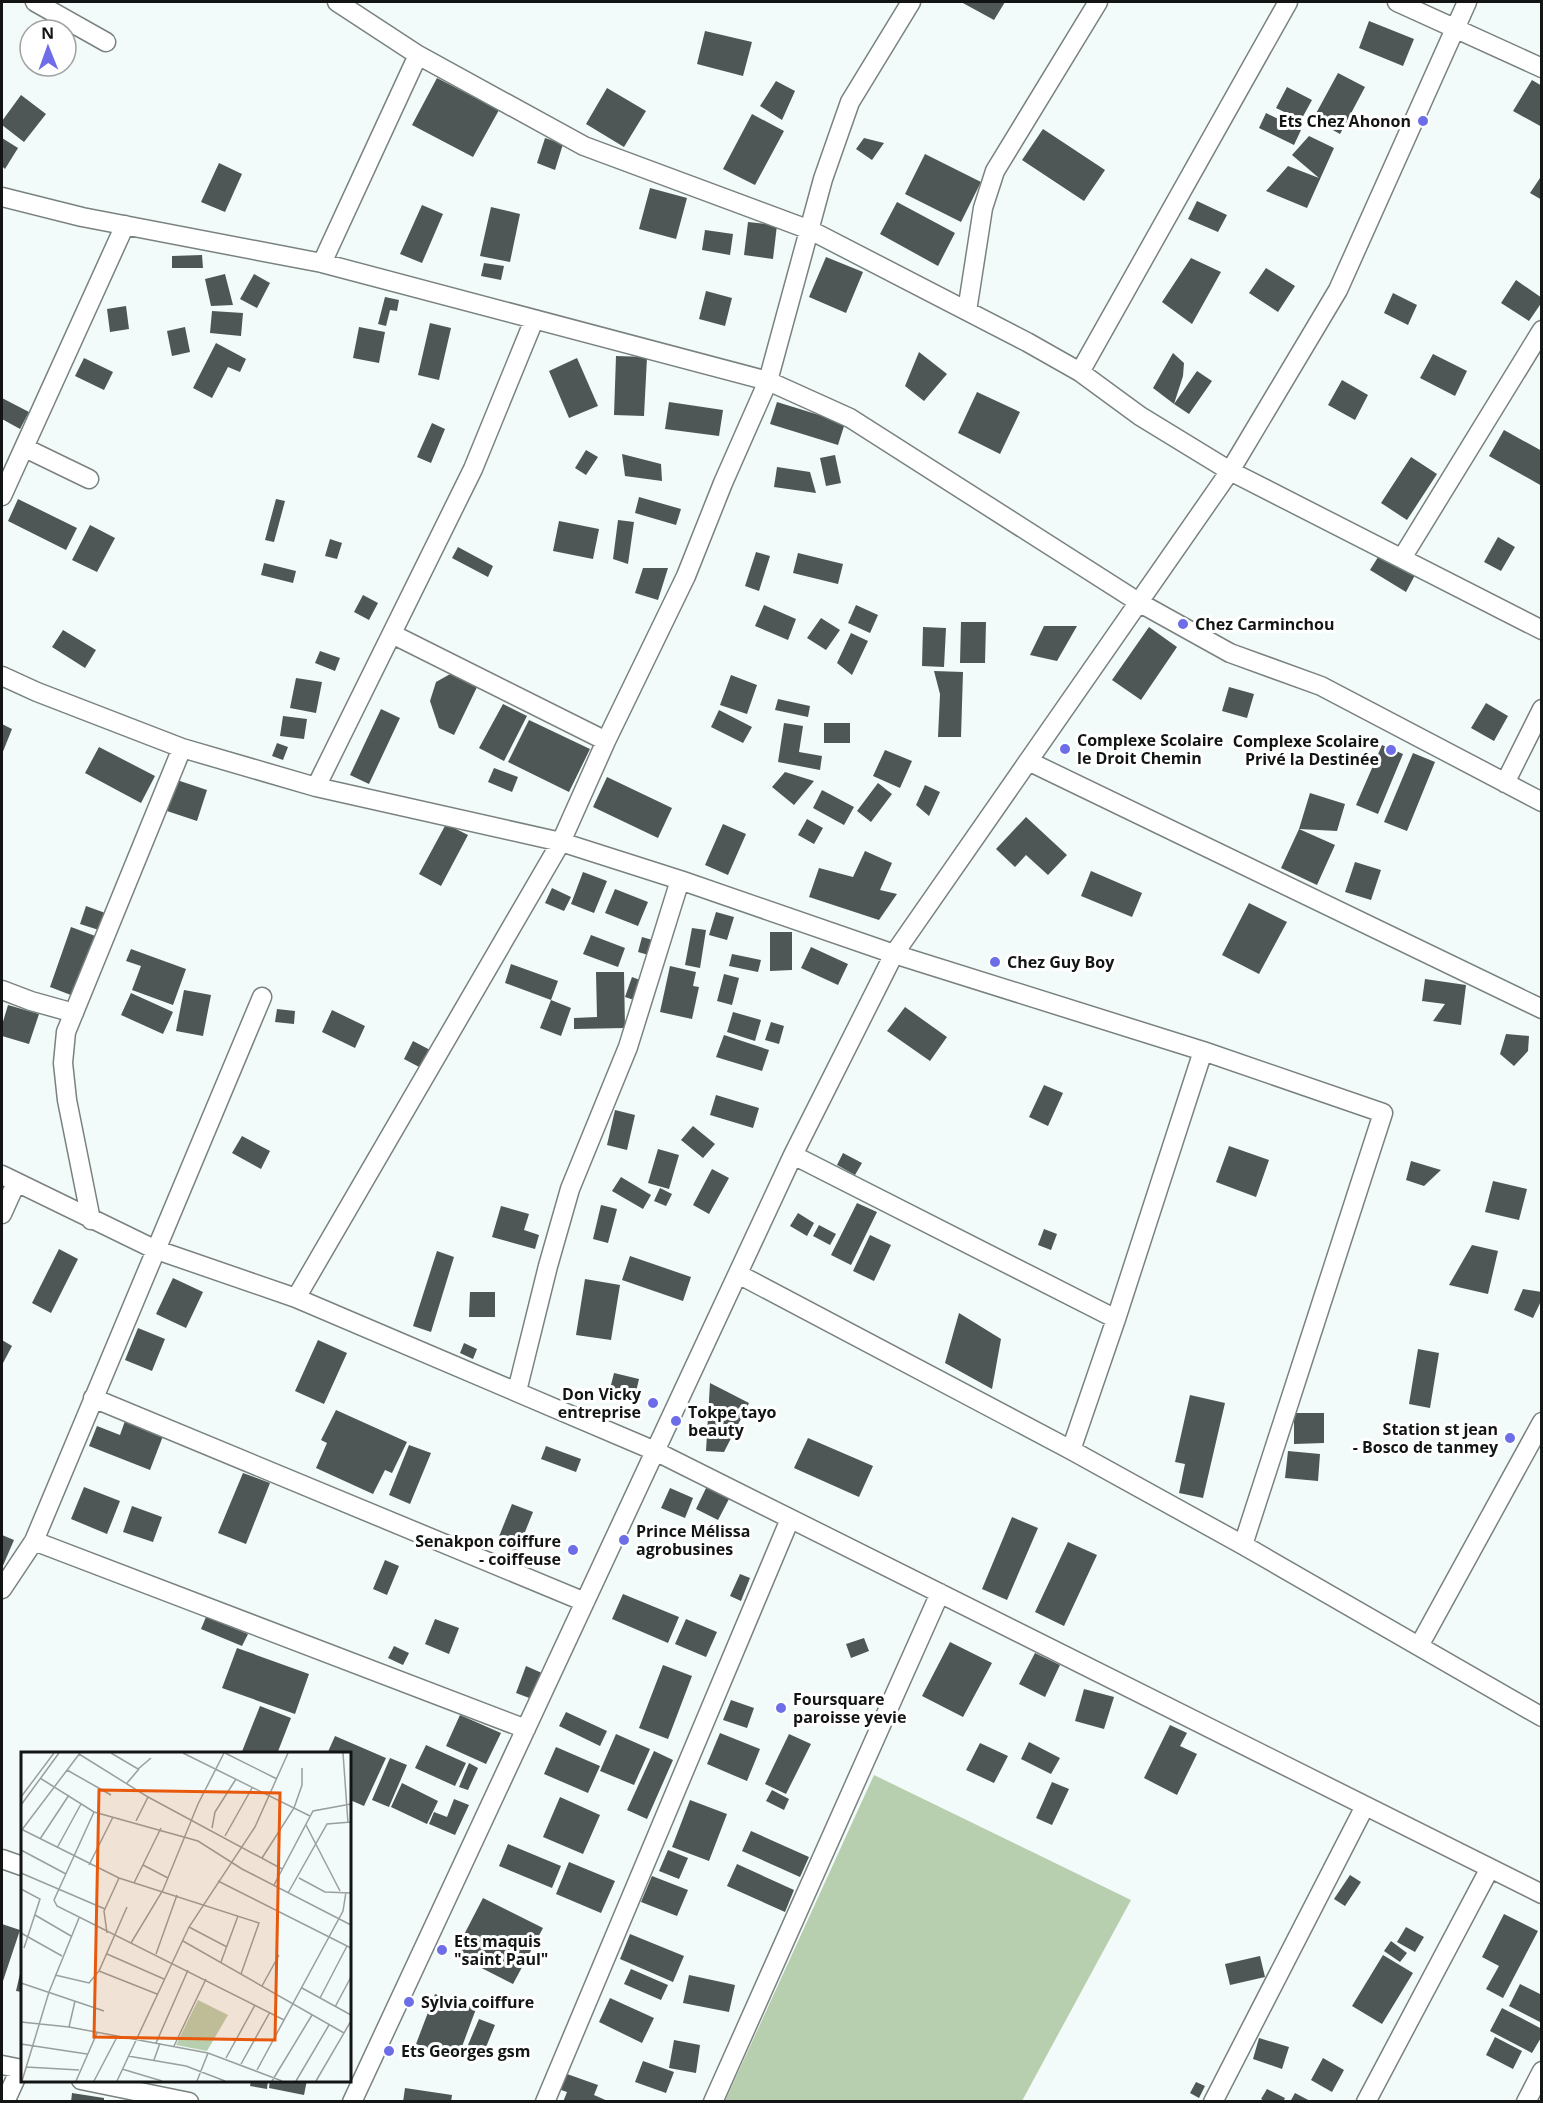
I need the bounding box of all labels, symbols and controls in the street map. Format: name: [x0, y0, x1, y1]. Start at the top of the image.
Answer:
north arrow: [18, 18, 78, 78]
text: N: [41, 22, 54, 44]
place label: Ets Chez Ahonon: [1278, 110, 1411, 132]
marker: Ets Chez Ahonon: [1416, 114, 1430, 128]
place label: Chez Carminchou: [1195, 613, 1335, 635]
marker: Chez Carminchou: [1176, 617, 1190, 631]
place label: Complexe Scolaire le Droit Chemin: [1077, 729, 1223, 769]
place label: Complexe Scolaire Privé la Destinée: [1233, 730, 1379, 770]
marker: Complexe Scolaire le Droit Chemin: [1058, 742, 1072, 756]
marker: Complexe Scolaire Privé la Destinée: [1384, 743, 1398, 757]
place label: Chez Guy Boy: [1007, 951, 1115, 973]
marker: Chez Guy Boy: [988, 955, 1002, 969]
place label: Don Vicky entreprise: [558, 1383, 642, 1423]
marker: Don Vicky entreprise: [646, 1396, 660, 1410]
place label: Tokpe tayo beauty: [688, 1401, 777, 1441]
marker: Tokpe tayo beauty: [669, 1414, 683, 1428]
place label: Station st jean - Bosco de tanmey: [1353, 1418, 1499, 1458]
marker: Station st jean - Bosco de tanmey: [1503, 1431, 1517, 1445]
place label: Prince Mélissa agrobusines: [636, 1520, 750, 1560]
place label: Senakpon coiffure - coiffeuse: [415, 1530, 561, 1570]
marker: Prince Mélissa agrobusines: [617, 1533, 631, 1547]
marker: Senakpon coiffure - coiffeuse: [566, 1543, 580, 1557]
place label: Foursquare paroisse yevie: [793, 1688, 906, 1728]
marker: Foursquare paroisse yevie: [774, 1701, 788, 1715]
inset map: [21, 1752, 351, 2082]
place label: Ets maquis "saint Paul": [454, 1930, 548, 1970]
marker: Ets maquis "saint Paul": [435, 1943, 449, 1957]
place label: Sylvia coiffure: [421, 1991, 534, 2013]
marker: Sylvia coiffure: [402, 1995, 416, 2009]
place label: Ets Georges gsm: [401, 2040, 531, 2062]
marker: Ets Georges gsm: [382, 2044, 396, 2058]

